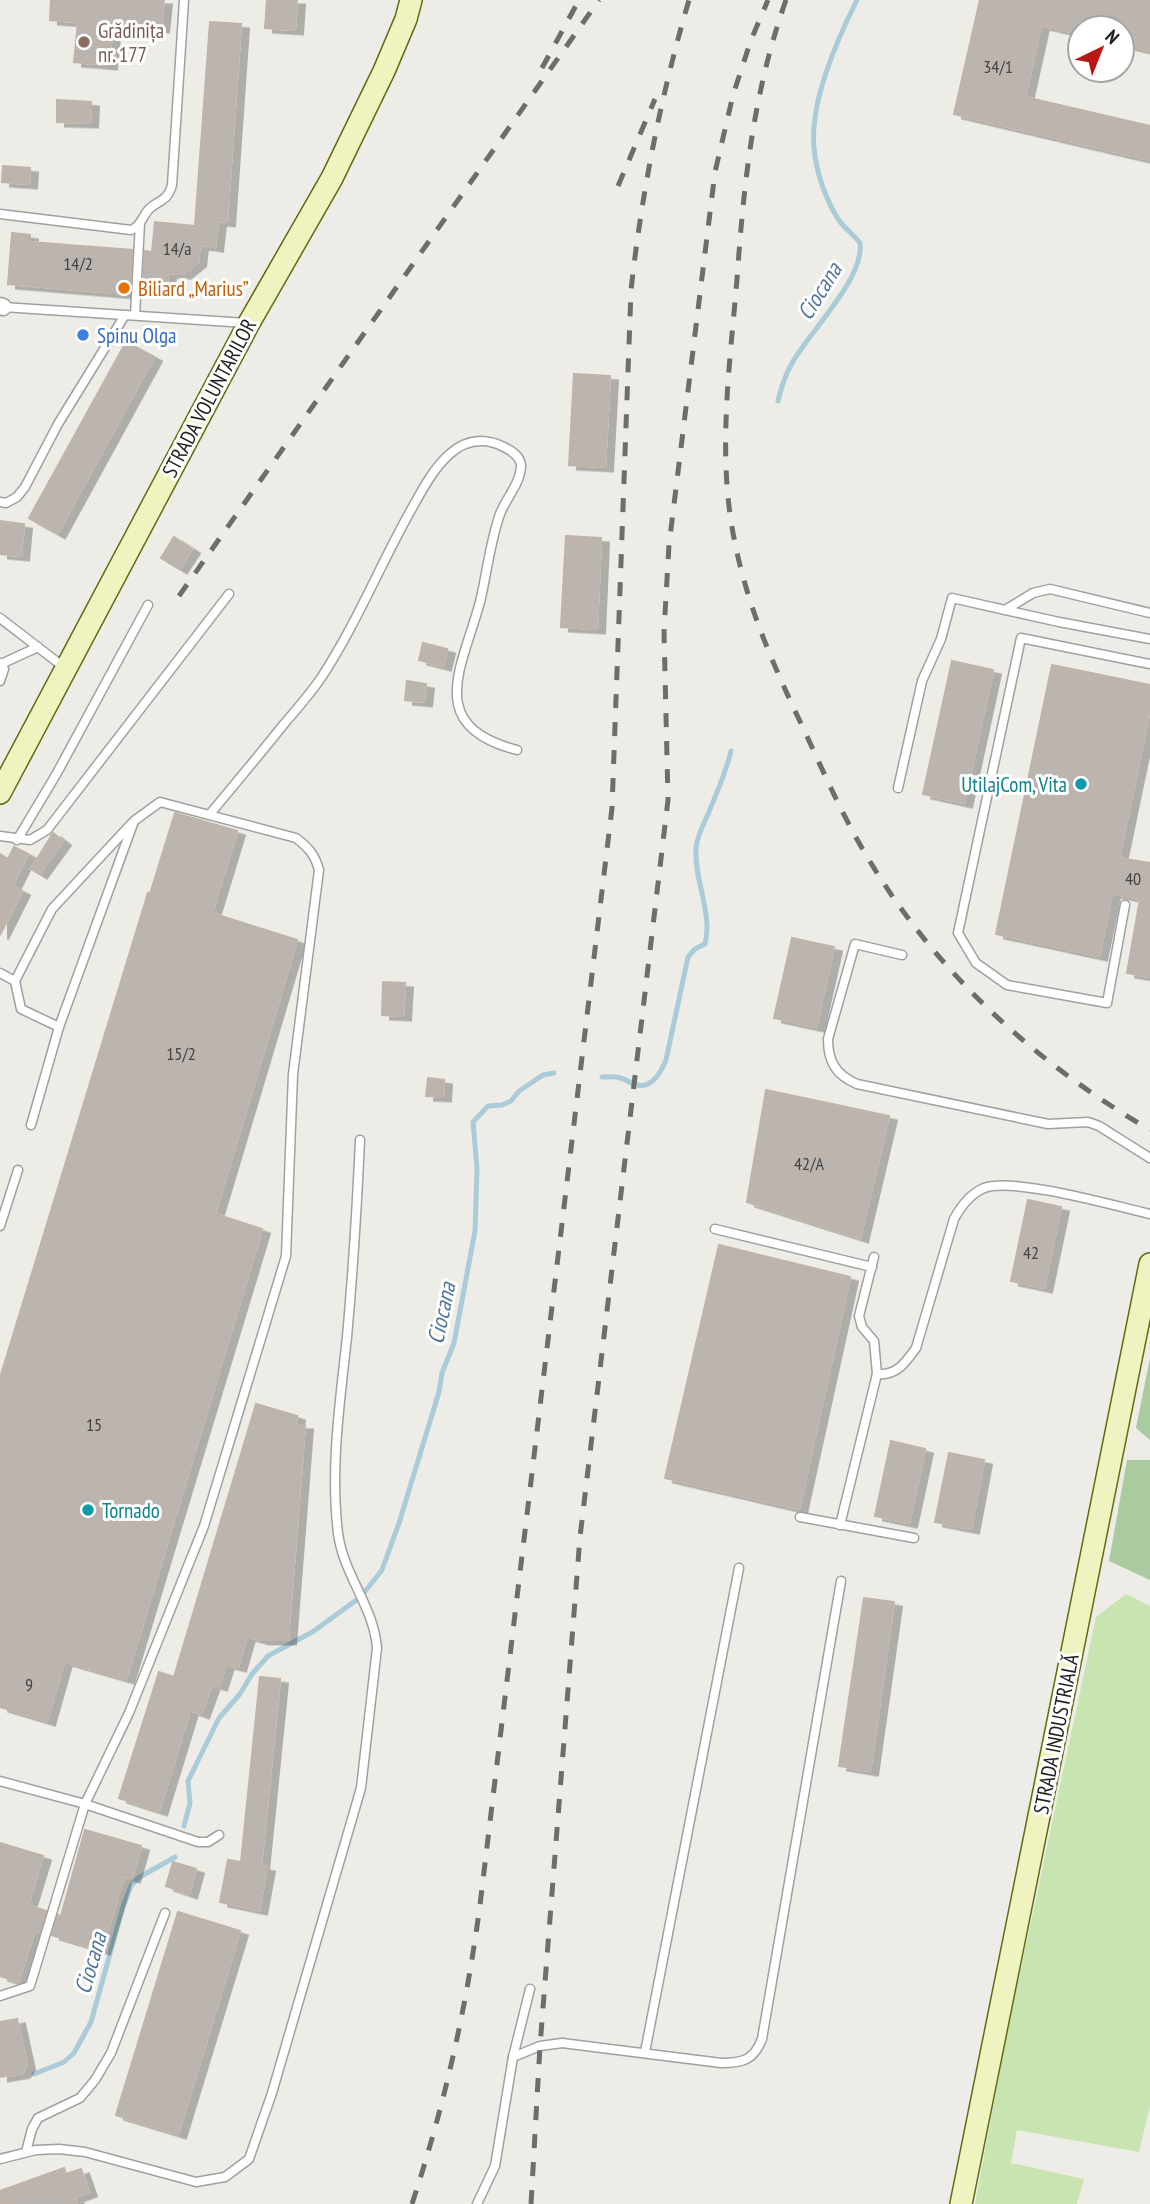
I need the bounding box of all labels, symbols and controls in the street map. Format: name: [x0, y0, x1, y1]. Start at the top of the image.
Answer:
north arrow: [1066, 14, 1136, 84]
place label: Grădinița nr. 177: [98, 17, 164, 68]
text: N: [1101, 24, 1125, 49]
marker: Grădinița nr. 177: [76, 34, 92, 50]
house number: 34/1: [983, 55, 1013, 78]
house number: 14/a: [163, 237, 191, 260]
house number: 14/2: [63, 252, 93, 275]
water label: Ciocana: [790, 255, 849, 325]
place label: Biliard „Marius”: [138, 275, 249, 302]
marker: Biliard „Marius”: [116, 280, 132, 296]
street label: STRADA VOLUNTARILOR: [156, 314, 262, 482]
place label: Spinu Olga: [97, 322, 176, 349]
marker: Spinu Olga: [75, 327, 91, 343]
place label: UtilajCom, Vita: [961, 771, 1067, 798]
marker: UtilajCom, Vita: [1073, 776, 1089, 792]
house number: 40: [1125, 867, 1141, 890]
house number: 15/2: [166, 1042, 196, 1065]
house number: 42/A: [794, 1152, 824, 1175]
house number: 42: [1023, 1241, 1039, 1264]
water label: Ciocana: [420, 1278, 462, 1346]
house number: 15: [86, 1413, 102, 1436]
place label: Tornado: [102, 1497, 160, 1524]
marker: Tornado: [80, 1502, 96, 1518]
street label: STRADA INDUSTRIALĂ: [1027, 1652, 1085, 1816]
house number: 9: [25, 1673, 33, 1696]
water label: Ciocana: [67, 1927, 113, 1997]

